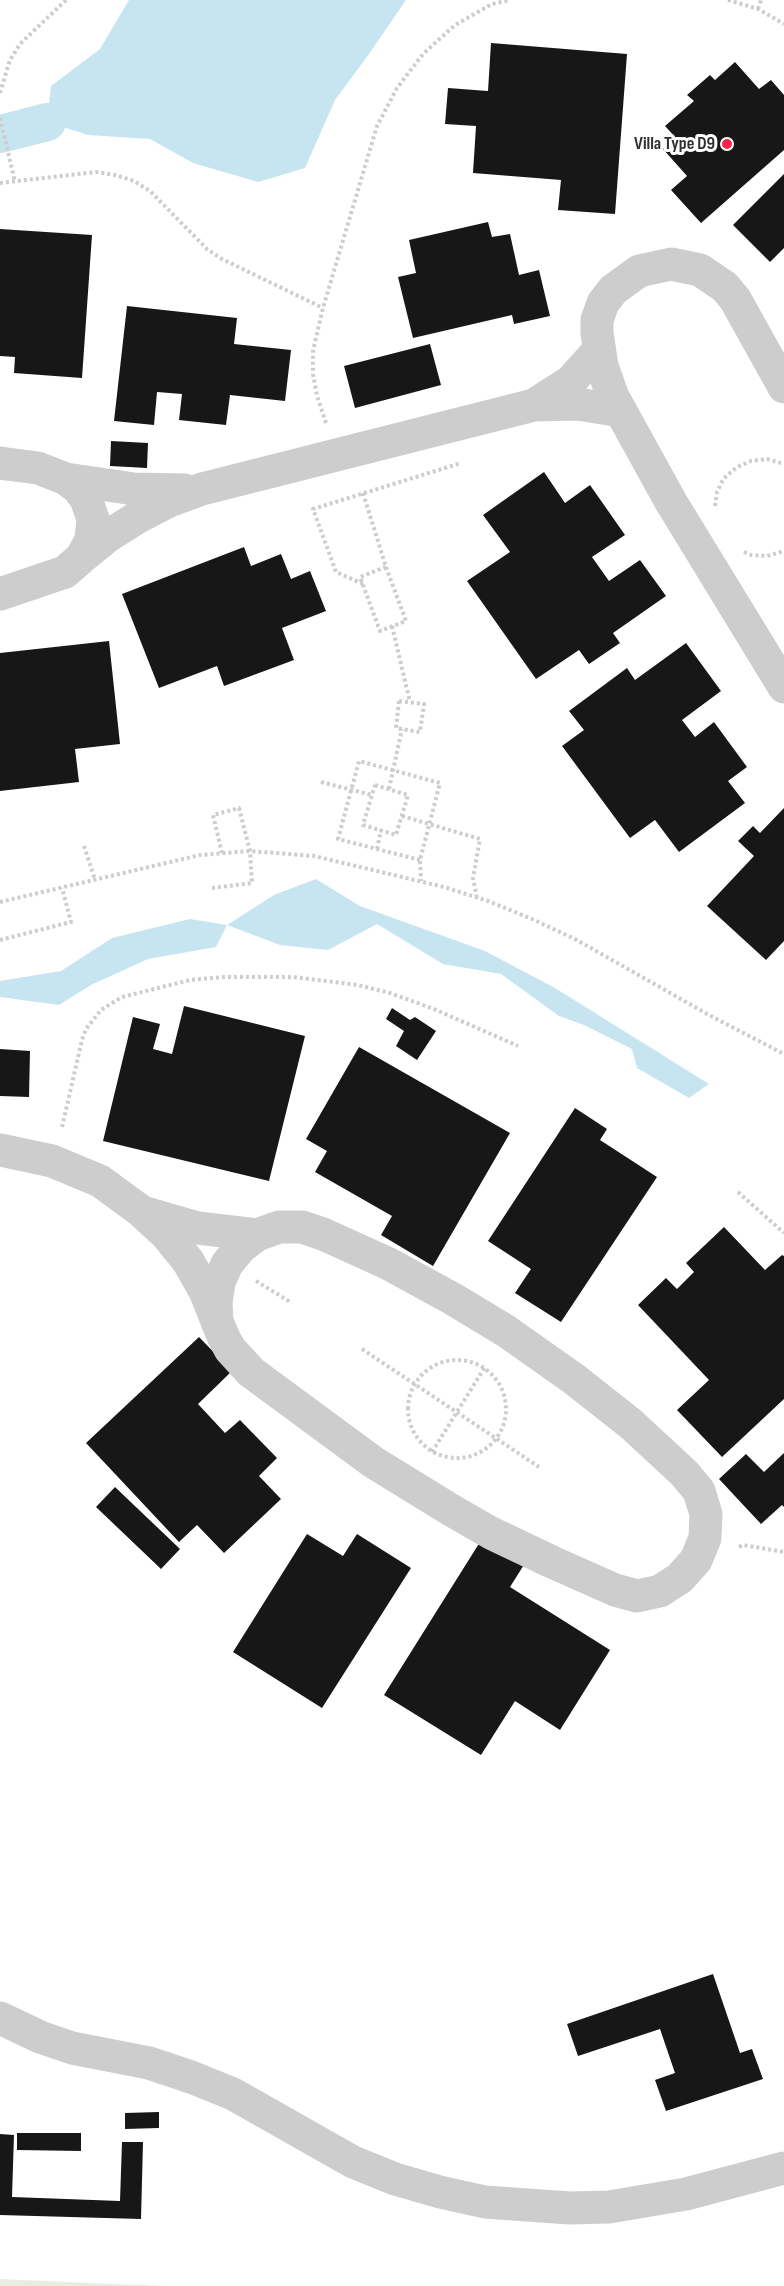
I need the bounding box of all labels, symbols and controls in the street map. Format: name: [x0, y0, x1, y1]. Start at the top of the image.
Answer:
place label: Villa Type D9: [634, 133, 715, 155]
marker: Villa Type D9: [720, 137, 734, 151]

